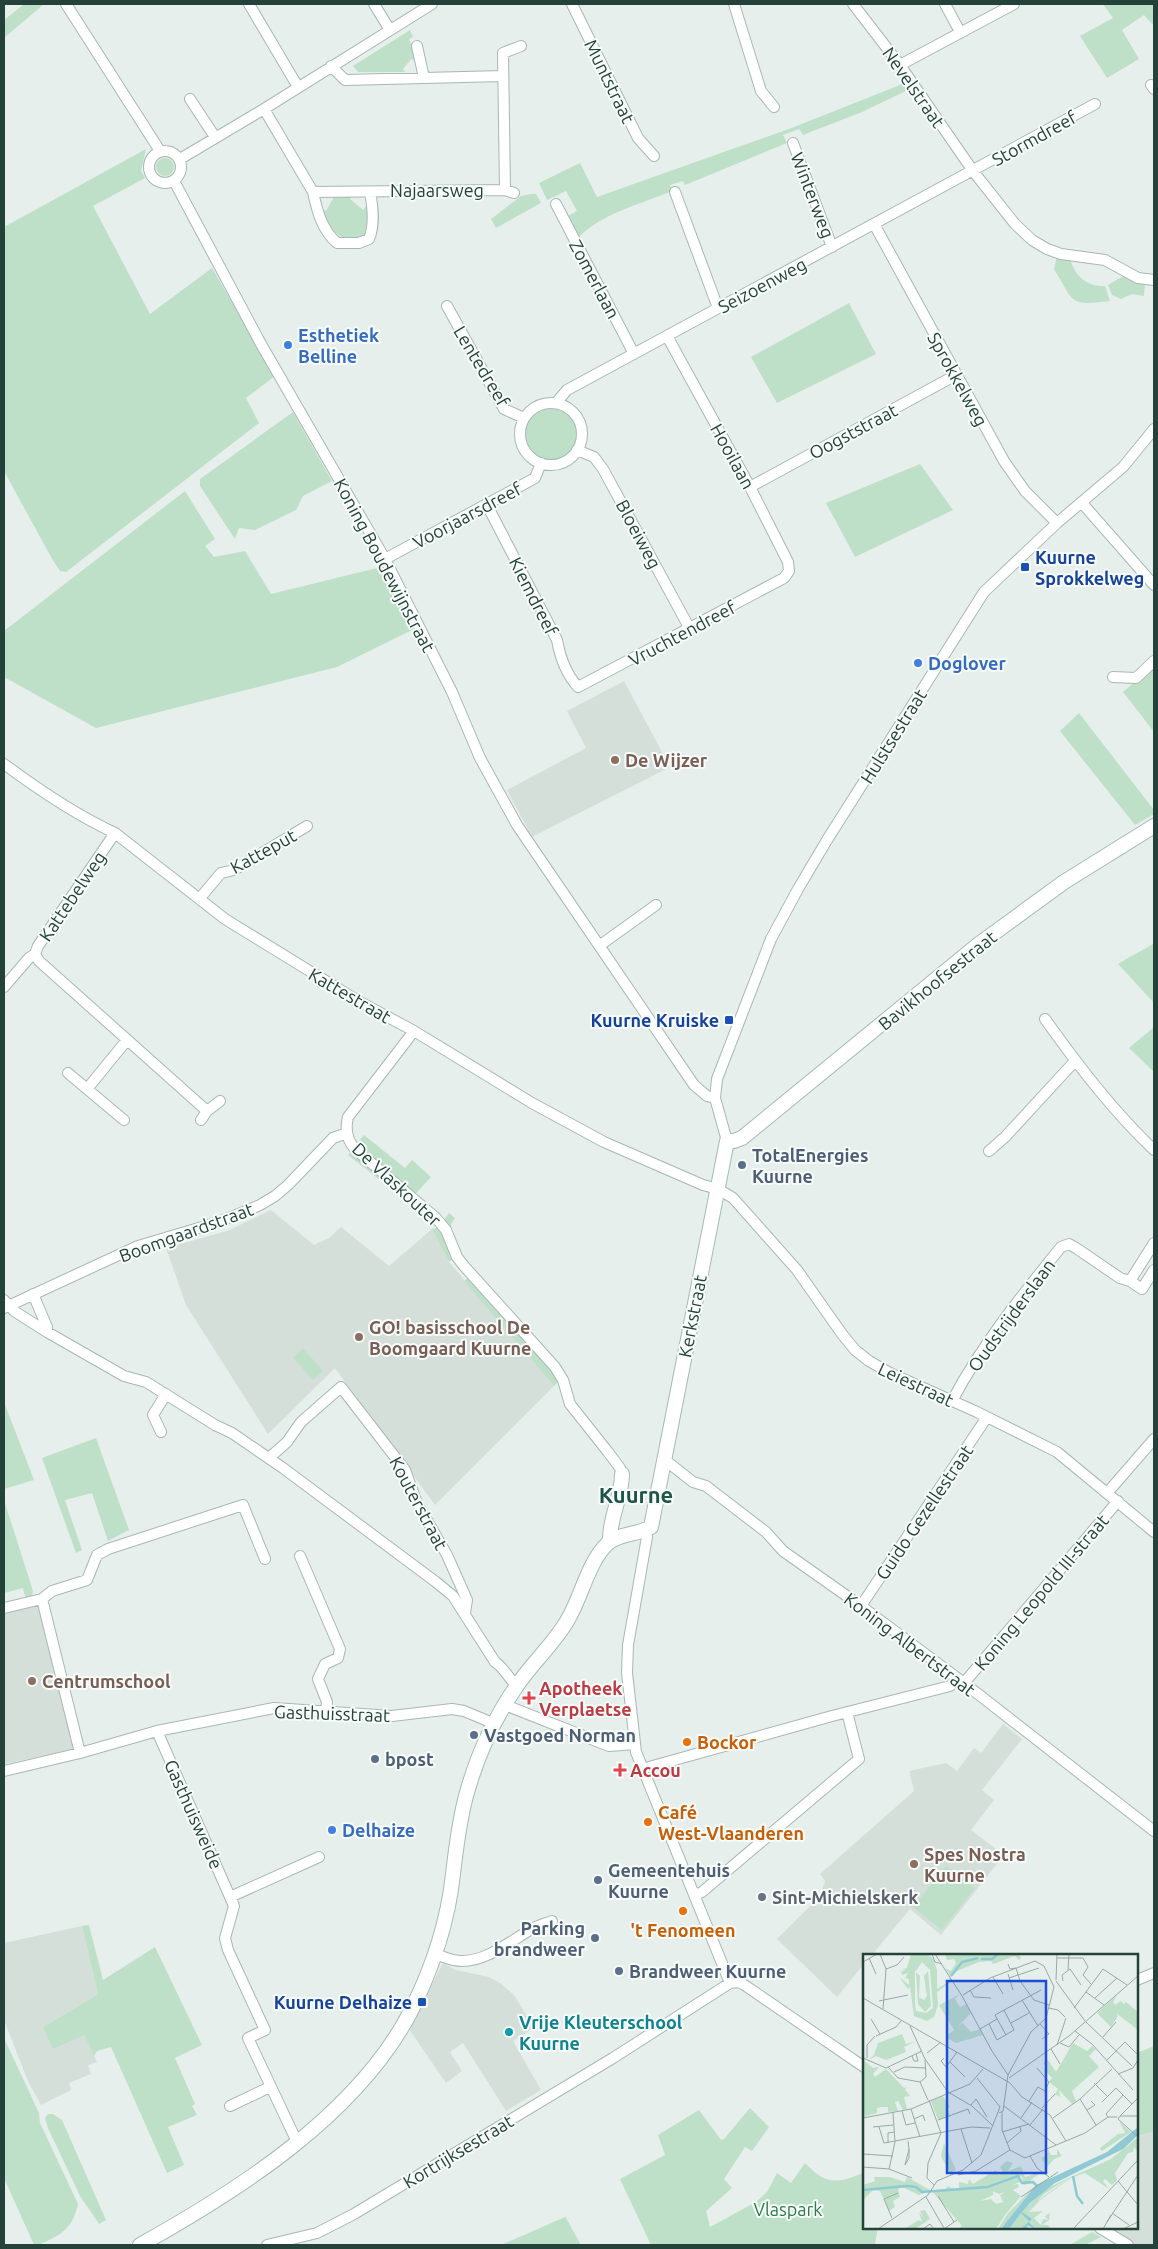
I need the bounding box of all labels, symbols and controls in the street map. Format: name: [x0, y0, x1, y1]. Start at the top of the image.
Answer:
street label: Muntstraat: [581, 36, 639, 126]
street label: Nevelstraat: [879, 43, 949, 131]
street label: Stormdreef: [988, 107, 1080, 169]
street label: Winterweg: [788, 149, 838, 241]
street label: Najaarsweg: [390, 180, 484, 200]
street label: Zomerlaan: [566, 236, 624, 322]
street label: Seizoenweg: [715, 253, 809, 317]
street label: Lentedreef: [450, 322, 514, 410]
place label: Esthetiek Belline: [298, 325, 379, 366]
street label: Sprokkelweg: [924, 329, 992, 429]
marker: Esthetiek Belline: [282, 339, 294, 351]
street label: Oogststraat: [805, 399, 901, 463]
street label: Hooilaan: [707, 420, 759, 492]
street label: Koning Boudewijnstraat: [331, 475, 439, 655]
street label: Voorjaarsdreef: [409, 478, 525, 552]
street label: Bloeiweg: [613, 496, 665, 572]
place label: Kuurne Sprokkelweg: [1035, 547, 1144, 588]
street label: Kiemdreef: [506, 553, 562, 639]
marker: Kuurne Sprokkelweg: [1019, 561, 1031, 573]
street label: Vruchtendreef: [625, 596, 739, 670]
place label: Doglover: [928, 653, 1006, 673]
marker: Doglover: [912, 657, 924, 669]
street label: Hulstsestraat: [856, 685, 930, 787]
place label: De Wijzer: [625, 750, 708, 770]
marker: De Wijzer: [609, 754, 621, 766]
street label: Katteput: [227, 825, 299, 877]
street label: Kattebelweg: [35, 847, 109, 945]
street label: Bavikhoofsestraat: [874, 926, 1000, 1034]
street label: Kattestraat: [305, 963, 395, 1027]
place label: Kuurne Kruiske: [591, 1010, 719, 1030]
marker: Kuurne Kruiske: [723, 1014, 735, 1026]
street label: De Vlaskouter: [349, 1138, 445, 1230]
place label: TotalEnergies Kuurne: [752, 1145, 868, 1186]
marker: TotalEnergies Kuurne: [736, 1159, 748, 1171]
street label: Boomgaardstraat: [116, 1198, 256, 1266]
street label: Oudstrijderslaan: [964, 1255, 1058, 1375]
street label: Kerkstraat: [674, 1273, 710, 1359]
place label: GO! basisschool De Boomgaard Kuurne: [369, 1317, 531, 1358]
marker: GO! basisschool De Boomgaard Kuurne: [353, 1331, 365, 1343]
street label: Leiestraat: [875, 1358, 957, 1410]
street label: Guido Gezellestraat: [871, 1441, 977, 1583]
street label: Kouterstraat: [386, 1453, 452, 1553]
district label: Kuurne: [599, 1482, 673, 1507]
street label: Koning Leopold III-straat: [970, 1510, 1112, 1674]
street label: Koning Albertstraat: [841, 1588, 979, 1700]
place label: Centrumschool: [42, 1671, 171, 1691]
marker: Centrumschool: [26, 1675, 38, 1687]
place label: Apotheek Verplaetse: [539, 1678, 632, 1719]
marker: Apotheek Verplaetse: [523, 1692, 535, 1704]
street label: Gasthuisstraat: [274, 1701, 390, 1725]
place label: Vastgoed Norman: [484, 1725, 636, 1745]
marker: Vastgoed Norman: [468, 1729, 480, 1741]
place label: Bockor: [697, 1732, 757, 1752]
marker: Bockor: [681, 1736, 693, 1748]
place label: bpost: [385, 1749, 434, 1769]
marker: bpost: [369, 1753, 381, 1765]
street label: Gasthuisweide: [161, 1756, 227, 1872]
place label: Accou: [630, 1760, 681, 1780]
marker: Accou: [614, 1764, 626, 1776]
place label: Café West-Vlaanderen: [658, 1802, 804, 1843]
marker: Café West-Vlaanderen: [642, 1816, 654, 1828]
place label: Delhaize: [342, 1820, 415, 1840]
marker: Delhaize: [326, 1824, 338, 1836]
place label: Spes Nostra Kuurne: [924, 1844, 1026, 1885]
marker: Spes Nostra Kuurne: [908, 1858, 920, 1870]
place label: Gemeentehuis Kuurne: [608, 1860, 730, 1901]
marker: Gemeentehuis Kuurne: [592, 1874, 604, 1886]
place label: Sint-Michielskerk: [772, 1887, 918, 1907]
marker: Sint-Michielskerk: [756, 1891, 768, 1903]
marker: 't Fenomeen: [677, 1905, 689, 1917]
place label: Parking brandweer: [494, 1918, 586, 1959]
place label: 't Fenomeen: [631, 1920, 735, 1940]
marker: Parking brandweer: [589, 1932, 601, 1944]
inset map: [863, 1954, 1138, 2229]
place label: Brandweer Kuurne: [629, 1961, 786, 1981]
marker: Brandweer Kuurne: [613, 1965, 625, 1977]
place label: Kuurne Delhaize: [274, 1992, 412, 2012]
marker: Kuurne Delhaize: [416, 1996, 428, 2008]
place label: Vrije Kleuterschool Kuurne: [519, 2012, 683, 2053]
marker: Vrije Kleuterschool Kuurne: [503, 2026, 515, 2038]
street label: Kortrijksestraat: [399, 2110, 517, 2192]
park label: Vlaspark: [754, 2199, 822, 2219]

